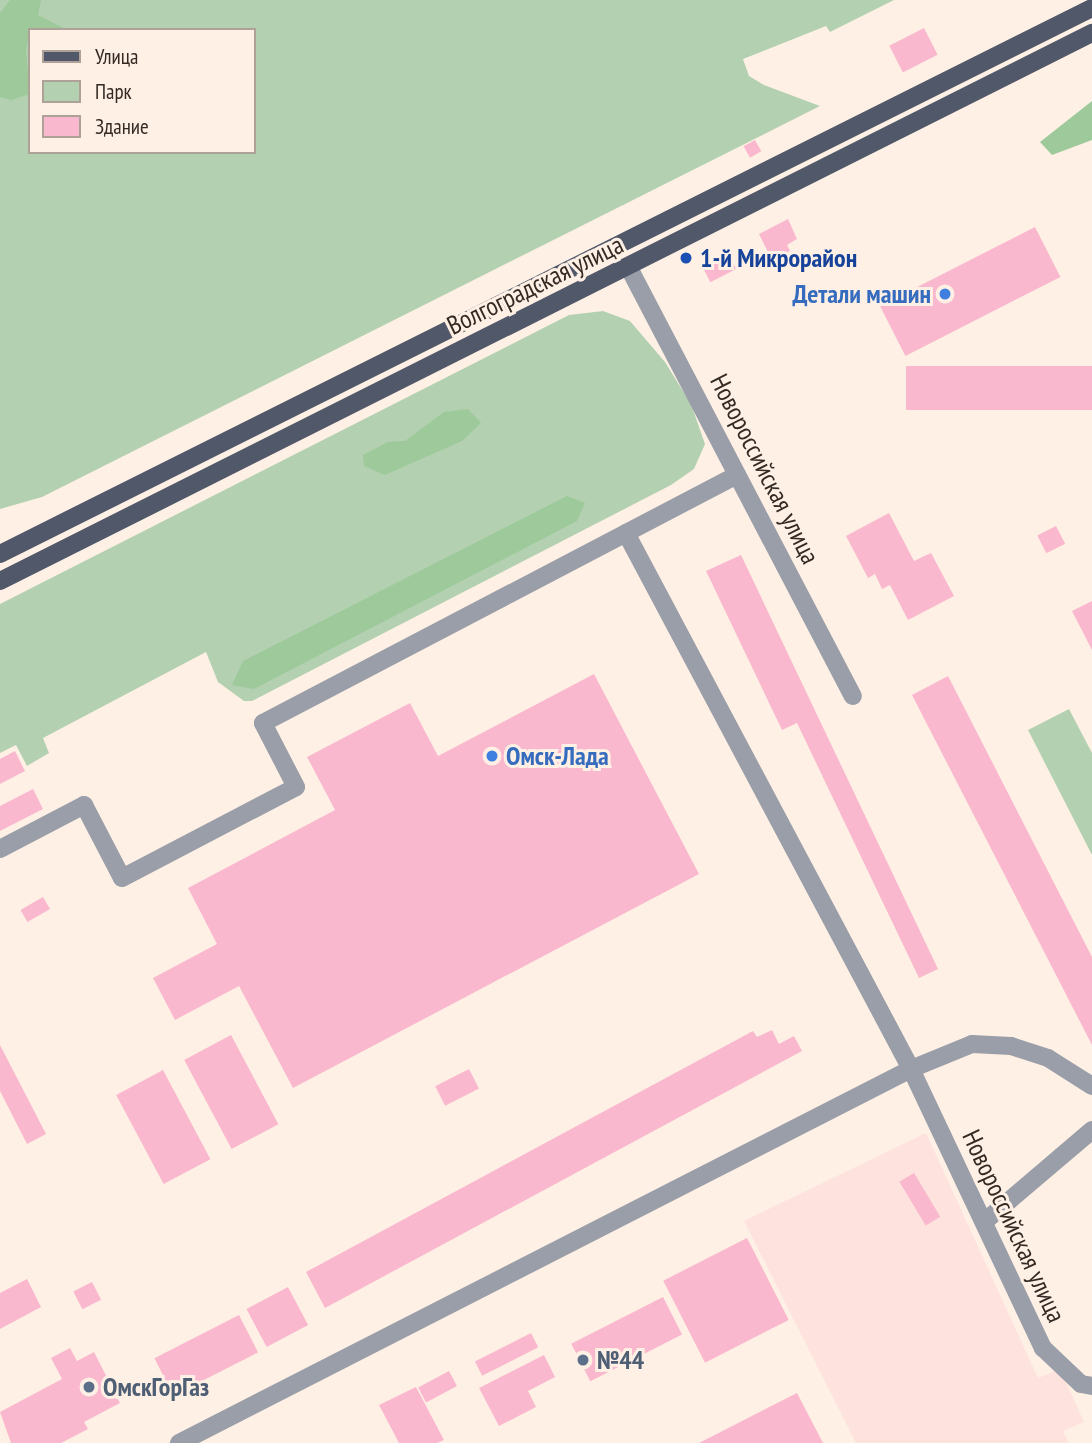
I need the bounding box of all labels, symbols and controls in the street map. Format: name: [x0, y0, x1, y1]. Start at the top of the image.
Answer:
legend: [28, 28, 256, 154]
text: Улица: [95, 43, 138, 70]
text: Парк: [95, 78, 132, 105]
text: Здание: [95, 113, 149, 140]
street label: Волгоградская улица: [442, 229, 628, 341]
place label: 1-й Микрорайон: [700, 242, 857, 274]
marker: 1-й Микрорайон: [678, 250, 694, 266]
place label: Детали машин: [793, 278, 931, 310]
marker: Детали машин: [937, 286, 953, 302]
street label: Новороссийская улица: [704, 369, 826, 569]
place label: Омск-Лада: [506, 740, 609, 772]
marker: Омск-Лада: [484, 748, 500, 764]
street label: Новороссийская улица: [956, 1125, 1072, 1327]
place label: №44: [597, 1344, 644, 1376]
marker: №44: [575, 1352, 591, 1368]
place label: ОмскГорГаз: [103, 1371, 209, 1403]
marker: ОмскГорГаз: [81, 1379, 97, 1395]

